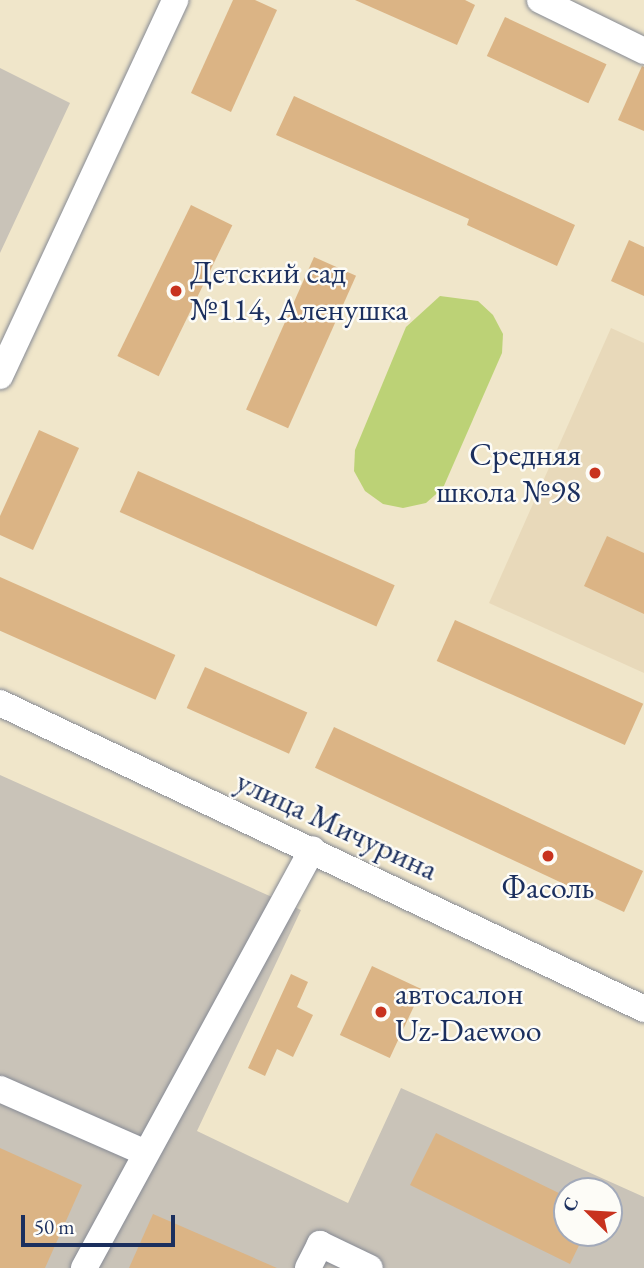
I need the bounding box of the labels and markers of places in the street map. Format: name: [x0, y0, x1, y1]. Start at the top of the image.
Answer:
place label: Детский сад №114, Аленушка: [190, 254, 408, 329]
marker: Детский сад №114, Аленушка: [168, 283, 184, 299]
place label: Средняя школа №98: [436, 436, 581, 511]
marker: Средняя школа №98: [587, 465, 603, 481]
marker: Фасоль: [540, 848, 556, 864]
place label: Фасоль: [502, 868, 594, 906]
place label: автосалон Uz-Daewoo: [395, 975, 542, 1050]
marker: автосалон Uz-Daewoo: [373, 1004, 389, 1020]

